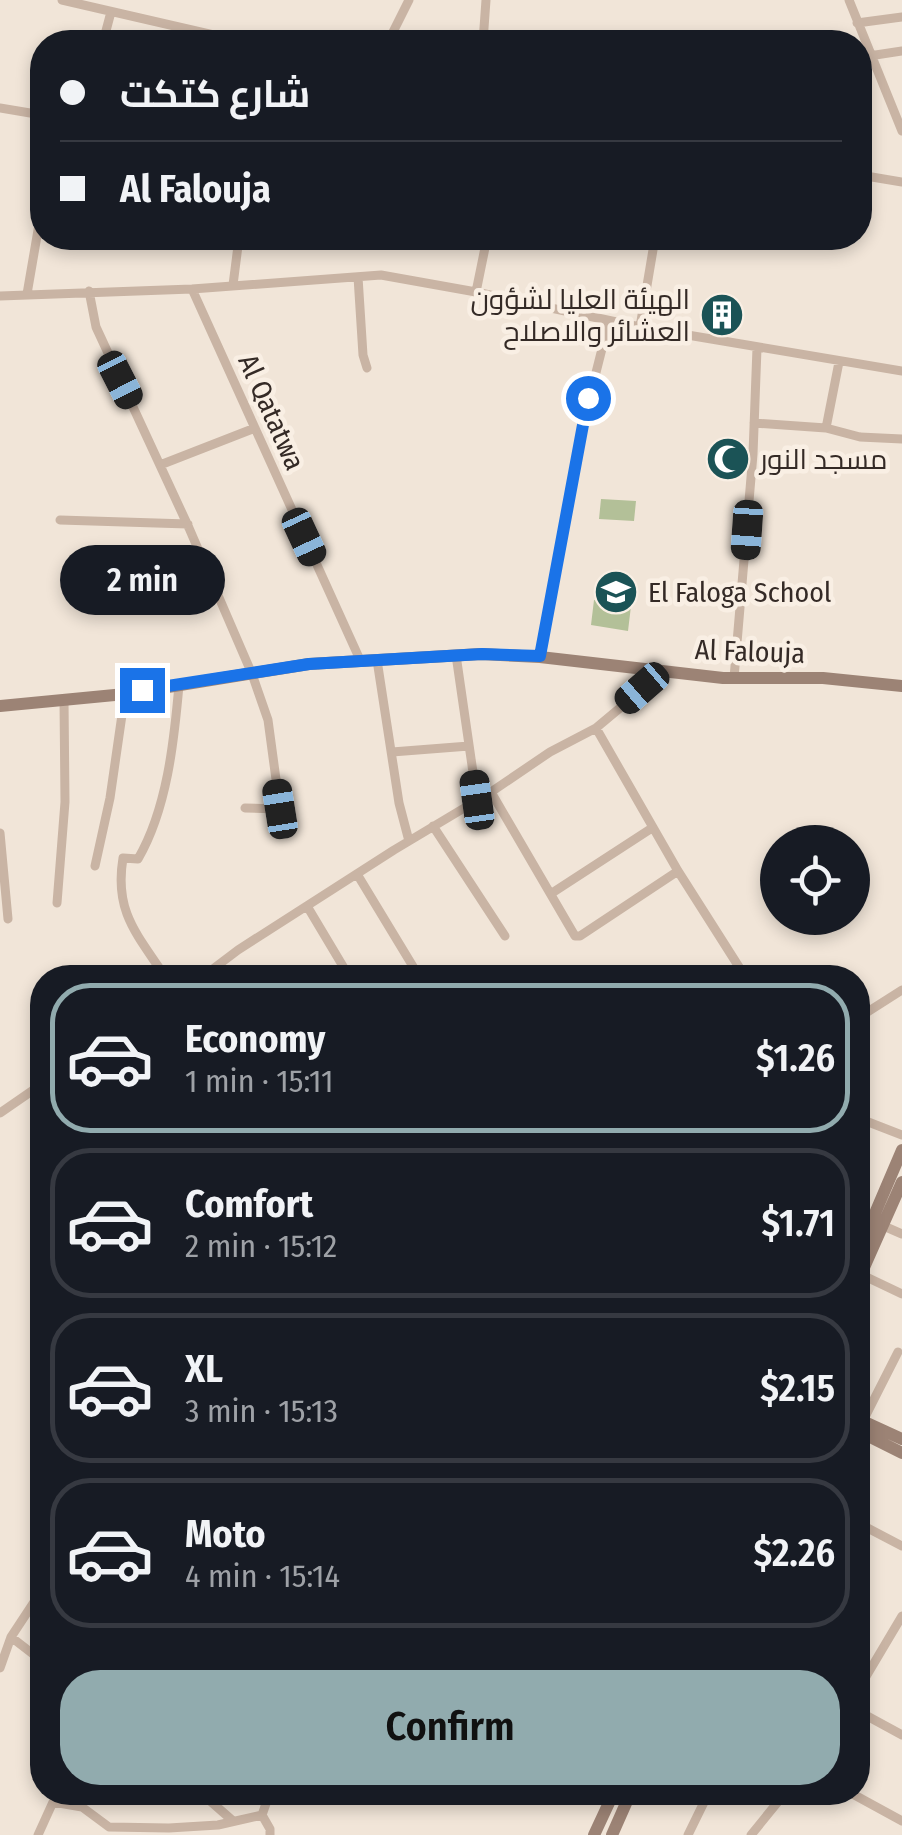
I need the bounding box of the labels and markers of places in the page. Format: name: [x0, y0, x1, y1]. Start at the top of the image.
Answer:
place label: الهيئة العليا لشؤون العشائر والاصلاح: [470, 283, 690, 350]
building icon: الهيئة العليا لشؤون العشائر والاصلاح: [699, 292, 745, 338]
mosque icon: مسجد النور: [705, 436, 751, 482]
place label: مسجد النور: [758, 443, 888, 476]
school or university icon: El Faloga School: [593, 569, 639, 615]
place label: El Faloga School: [648, 576, 831, 609]

